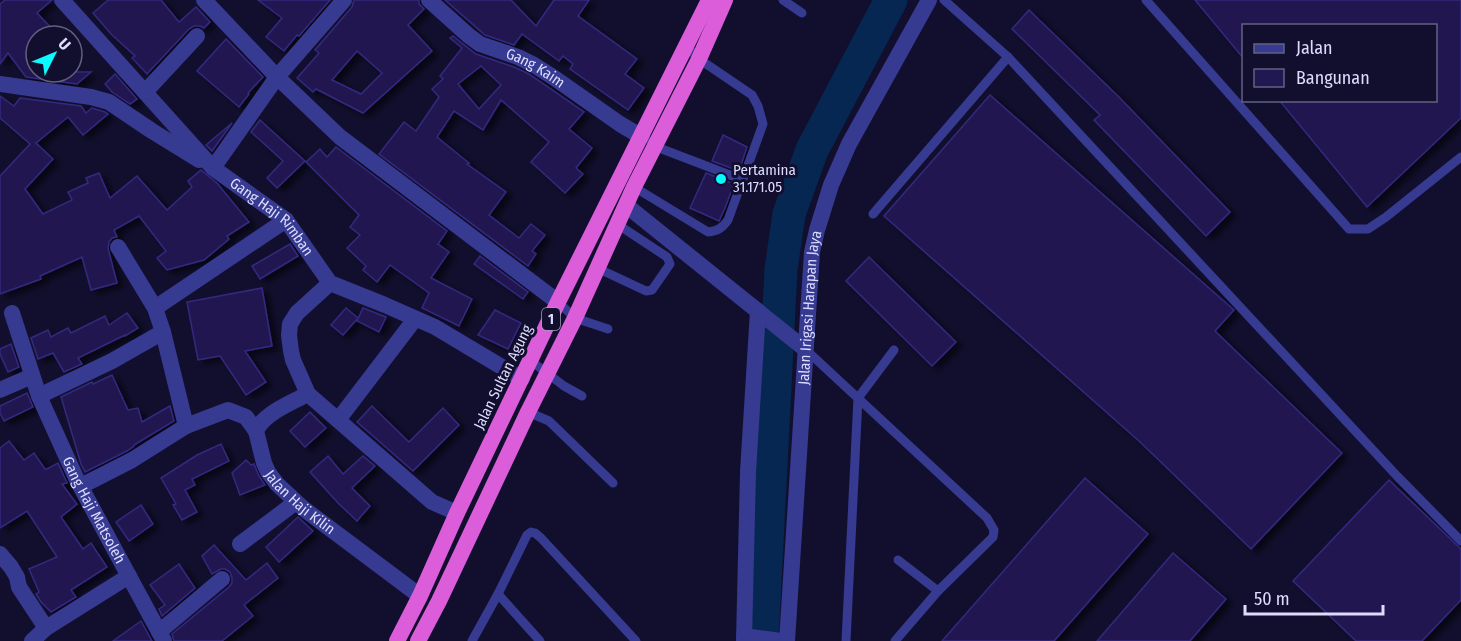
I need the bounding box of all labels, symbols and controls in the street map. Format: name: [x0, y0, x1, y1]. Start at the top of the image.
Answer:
north arrow: [24, 24, 84, 84]
legend: [1242, 24, 1437, 102]
text: U: [54, 34, 75, 54]
text: Jalan: [1296, 37, 1333, 59]
street label: Gang Kaim: [504, 45, 568, 92]
text: Bangunan: [1296, 67, 1370, 89]
place label: Pertamina 31.171.05: [733, 161, 796, 196]
marker: Pertamina 31.171.05: [714, 172, 728, 186]
street label: Gang Haji Rimban: [226, 174, 317, 259]
street label: Jalan Irigasi Harapan Jaya: [794, 229, 826, 386]
road number: 1: [542, 308, 560, 330]
street label: Jalan Sultan Agung: [470, 322, 536, 432]
street label: Gang Haji Matsoleh: [59, 454, 129, 567]
street label: Jalan Haji Kilin: [261, 466, 339, 538]
scale bar: [1245, 578, 1383, 616]
text: 50 m: [1254, 588, 1290, 610]

